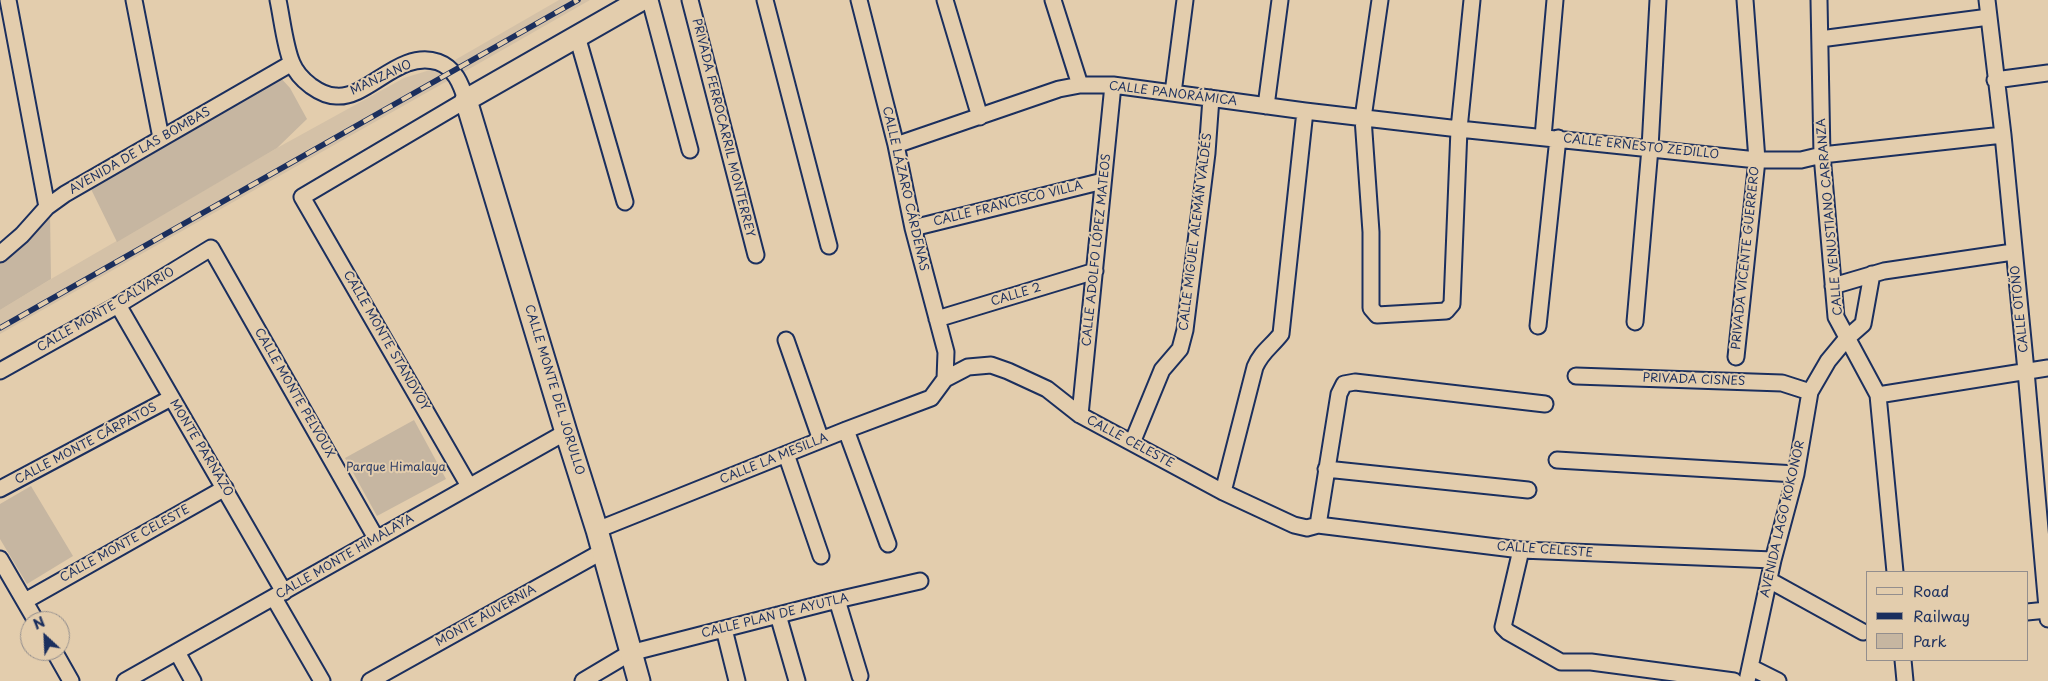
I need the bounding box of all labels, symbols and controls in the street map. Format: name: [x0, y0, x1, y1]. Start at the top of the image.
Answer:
street label: PRIVADA FERROCARRIL MONTERREY: [689, 17, 757, 239]
street label: MANZANO: [348, 57, 414, 99]
street label: CALLE PANORÁMICA: [1108, 79, 1238, 109]
street label: AVENIDA DE LAS BOMBAS: [67, 105, 213, 197]
street label: CALLE LÁZARO CÁRDENAS: [879, 105, 931, 273]
street label: CALLE VENUSTIANO CARRANZA: [1814, 118, 1846, 316]
street label: CALLE MIGUEL ALEMÁN VALDÉS: [1177, 132, 1215, 332]
street label: CALLE ERNESTO ZEDILLO: [1562, 132, 1720, 162]
street label: CALLE ADOLFO LÓPEZ MATEOS: [1080, 153, 1114, 347]
street label: PRIVADA VICENTE GUERRERO: [1729, 166, 1763, 350]
street label: CALLE FRANCISCO VILLA: [932, 178, 1084, 230]
street label: CALLE MONTE CALVARIO: [35, 265, 177, 355]
street label: CALLE OTOÑO: [2008, 265, 2032, 353]
street label: CALLE MONTE STANDVOY: [340, 268, 432, 414]
street label: CALLE 2: [989, 281, 1043, 309]
street label: CALLE MONTE DEL JORULLO: [521, 303, 587, 477]
street label: CALLE MONTE PELVOUX: [251, 326, 337, 460]
street label: PRIVADA CISNES: [1642, 371, 1746, 389]
street label: MONTE PARNAZO: [166, 397, 236, 499]
street label: CALLE MONTE CÁRPATOS: [13, 400, 159, 488]
street label: CALLE CELESTE: [1084, 413, 1176, 471]
street label: CALLE LA MESILLA: [718, 431, 830, 487]
street label: AVENIDA LAGO KOKONOR: [1758, 439, 1808, 599]
park label: Parque Himalaya: [346, 461, 446, 475]
street label: CALLE MONTE CELESTE: [58, 502, 192, 586]
street label: CALLE MONTE HIMALAYA: [274, 512, 416, 602]
street label: CALLE CELESTE: [1496, 539, 1594, 561]
legend: [1866, 571, 2028, 661]
text: Road: [1913, 579, 1949, 602]
street label: MONTE AUVERNIA: [433, 582, 539, 650]
street label: CALLE PLAN DE AYUTLA: [700, 591, 850, 641]
text: Railway: [1913, 604, 1970, 627]
north arrow: [20, 611, 70, 661]
text: N: [29, 611, 48, 635]
text: Park: [1913, 629, 1947, 652]

